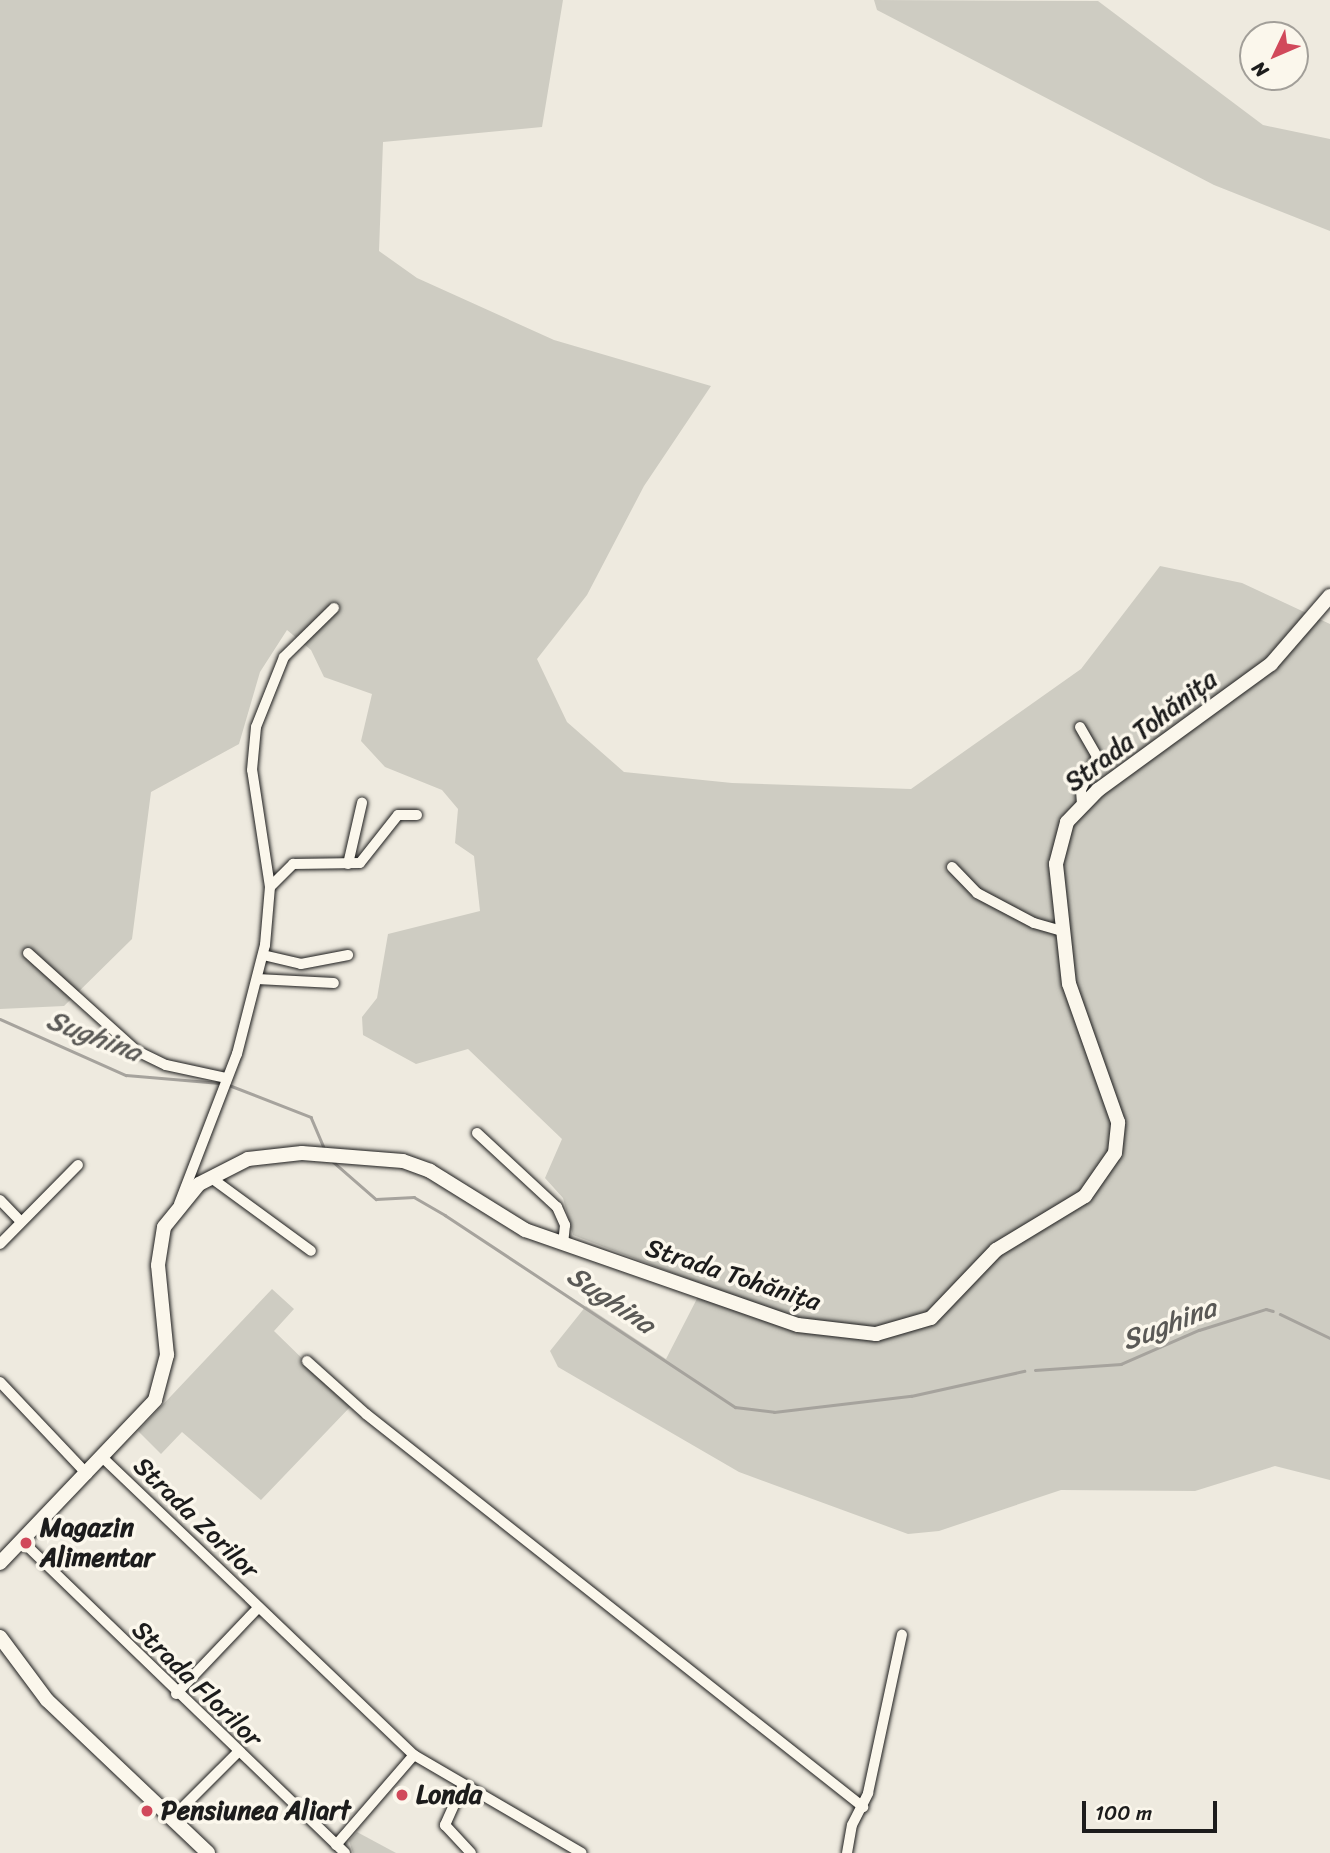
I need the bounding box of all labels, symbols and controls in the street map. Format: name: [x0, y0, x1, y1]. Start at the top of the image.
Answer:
north arrow: [1239, 21, 1309, 91]
text: N: [1244, 53, 1276, 86]
street label: Strada Tohănița: [1059, 664, 1223, 798]
water label: Sughina: [42, 1003, 146, 1069]
street label: Strada Tohănița: [641, 1232, 825, 1318]
water label: Sughina: [561, 1259, 661, 1341]
water label: Sughina: [1117, 1291, 1221, 1357]
street label: Strada Zorilor: [127, 1451, 265, 1585]
place label: Magazin Alimentar: [40, 1512, 154, 1574]
marker: Magazin Alimentar: [18, 1535, 34, 1551]
street label: Strada Florilor: [126, 1614, 268, 1754]
place label: Londa: [416, 1779, 482, 1811]
scale bar: [1085, 1786, 1220, 1830]
marker: Londa: [394, 1787, 410, 1803]
text: 100 m: [1095, 1794, 1152, 1832]
place label: Pensiunea Aliart: [161, 1795, 350, 1827]
marker: Pensiunea Aliart: [139, 1803, 155, 1819]

